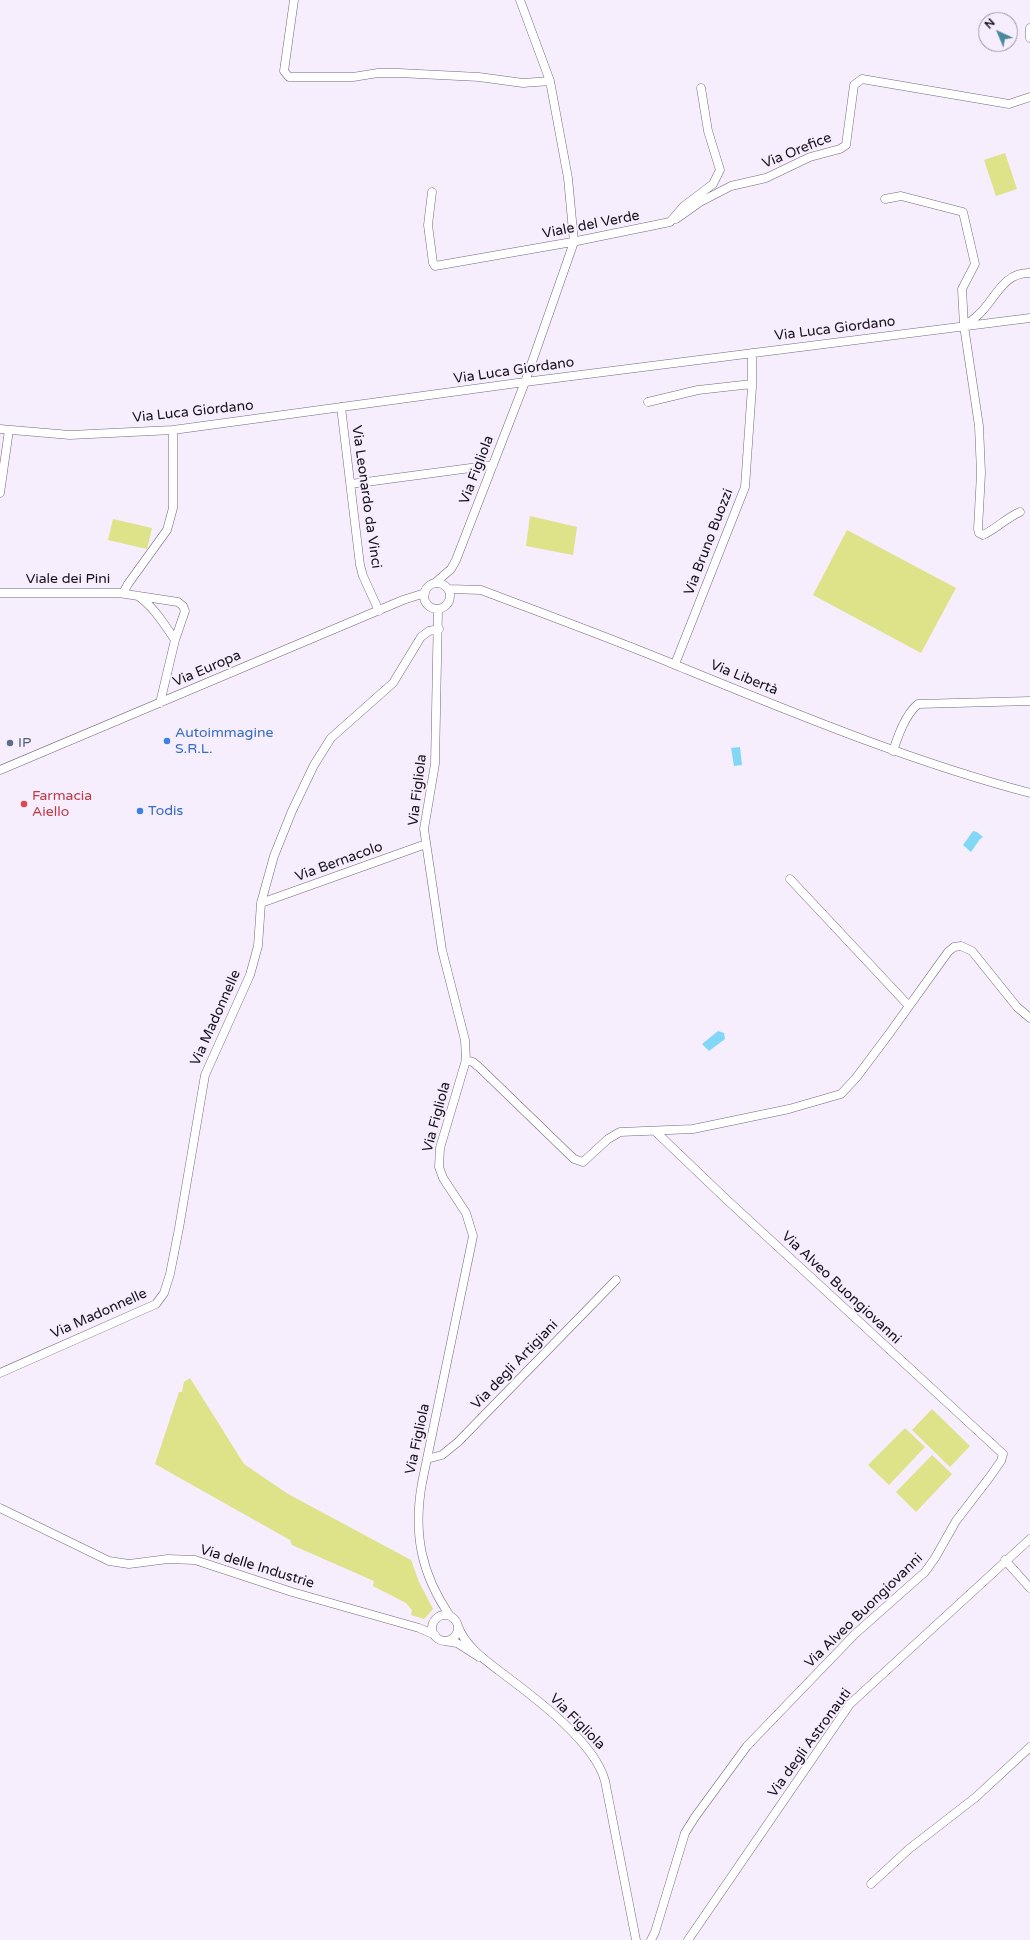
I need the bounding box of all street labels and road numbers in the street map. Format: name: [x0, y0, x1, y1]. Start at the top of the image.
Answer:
street label: Via Orefice: [760, 130, 834, 172]
street label: Viale del Verde: [541, 207, 641, 243]
street label: Via Luca Giordano: [774, 313, 896, 345]
street label: Via Luca Giordano: [453, 354, 575, 388]
street label: Via Luca Giordano: [132, 397, 254, 427]
street label: Via Leonardo da Vinci: [348, 424, 384, 570]
street label: Via Figliola: [456, 433, 498, 507]
street label: Via Bruno Buozzi: [681, 486, 737, 598]
street label: Viale dei Pini: [26, 571, 110, 587]
street label: Via Europa: [170, 647, 244, 691]
street label: Via Libertà: [708, 657, 780, 699]
street label: Via Figliola: [405, 753, 431, 827]
street label: Via Bernacolo: [293, 838, 385, 886]
street label: Via Madonnelle: [187, 967, 245, 1069]
street label: Via Figliola: [420, 1080, 454, 1154]
street label: Via Alveo Buongiovanni: [778, 1228, 904, 1348]
street label: Via Madonnelle: [48, 1285, 150, 1343]
street label: Via degli Artigiani: [468, 1317, 562, 1413]
street label: Via Figliola: [402, 1402, 434, 1476]
street label: Via delle Industrie: [198, 1542, 316, 1592]
street label: Via Alveo Buongiovanni: [802, 1550, 926, 1672]
street label: Via degli Astronauti: [765, 1685, 855, 1801]
street label: Via Figliola: [546, 1691, 608, 1753]

